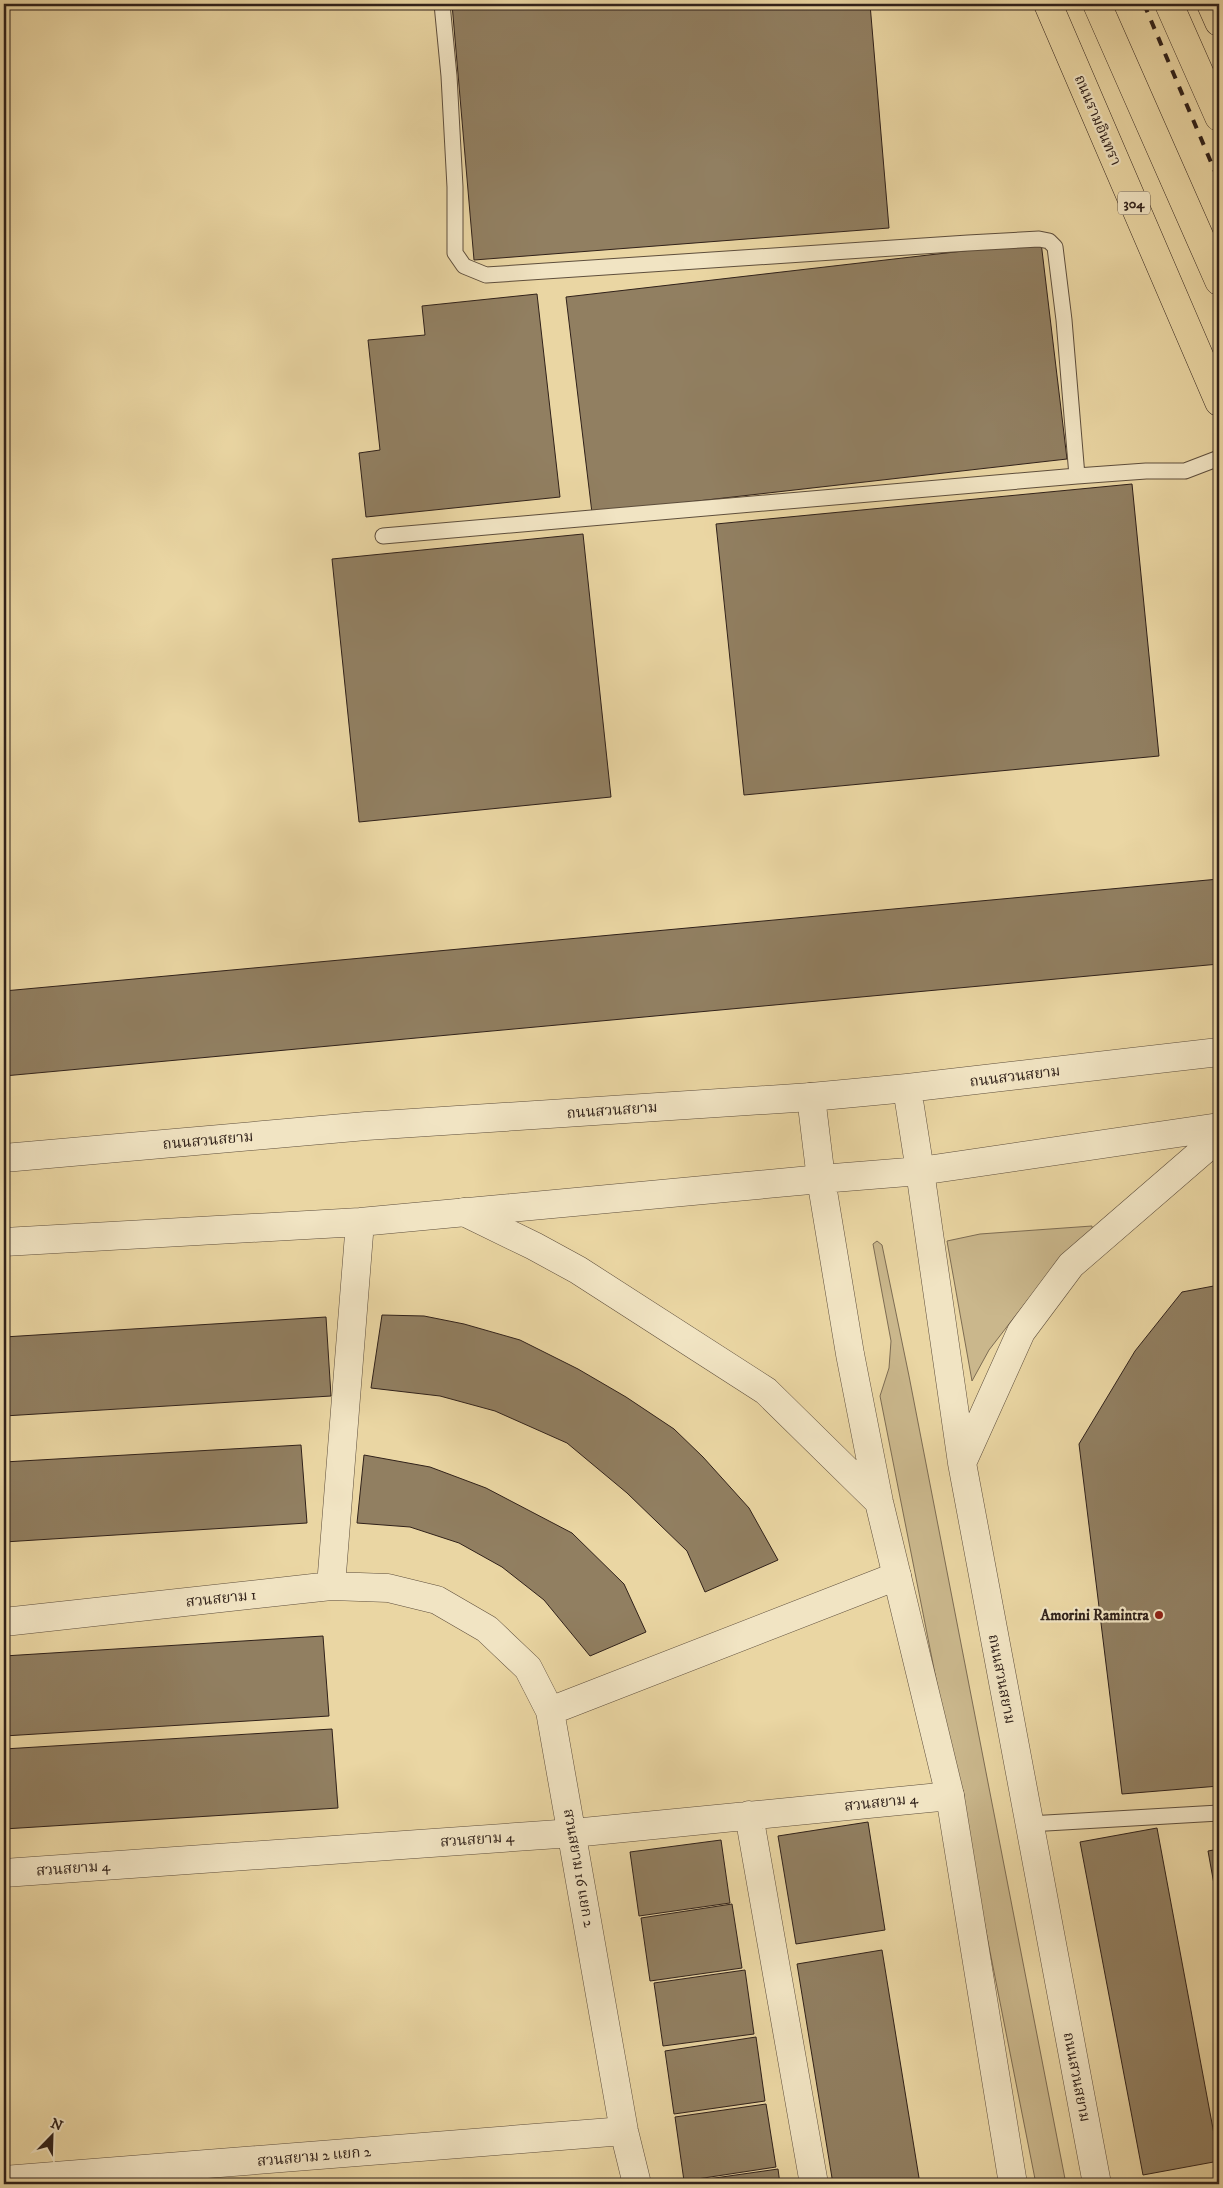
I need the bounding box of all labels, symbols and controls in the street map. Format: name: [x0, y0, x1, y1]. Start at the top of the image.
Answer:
street label: ถนนรามอินทรา: [1070, 72, 1125, 168]
road number: 304: [1118, 192, 1150, 214]
street label: ถนนสวนสยาม: [969, 1062, 1061, 1091]
street label: ถนนสวนสยาม: [566, 1098, 658, 1123]
street label: ถนนสวนสยาม: [162, 1127, 254, 1154]
street label: สวนสยาม 1: [185, 1585, 257, 1612]
place label: Amorini Ramintra: [1040, 1606, 1150, 1625]
marker: Amorini Ramintra: [1153, 1609, 1165, 1621]
street label: ถนนสวนสยาม: [983, 1633, 1020, 1726]
street label: สวนสยาม 4: [843, 1789, 919, 1816]
street label: สวนสยาม 16 แยก 2: [559, 1807, 598, 1930]
street label: สวนสยาม 4: [439, 1827, 515, 1852]
street label: สวนสยาม 4: [35, 1856, 111, 1881]
street label: ถนนสวนสยาม: [1058, 2031, 1095, 2124]
north arrow: [28, 2110, 78, 2160]
text: N: [48, 2114, 66, 2136]
street label: สวนสยาม 2 แยก 2: [256, 2142, 372, 2171]

